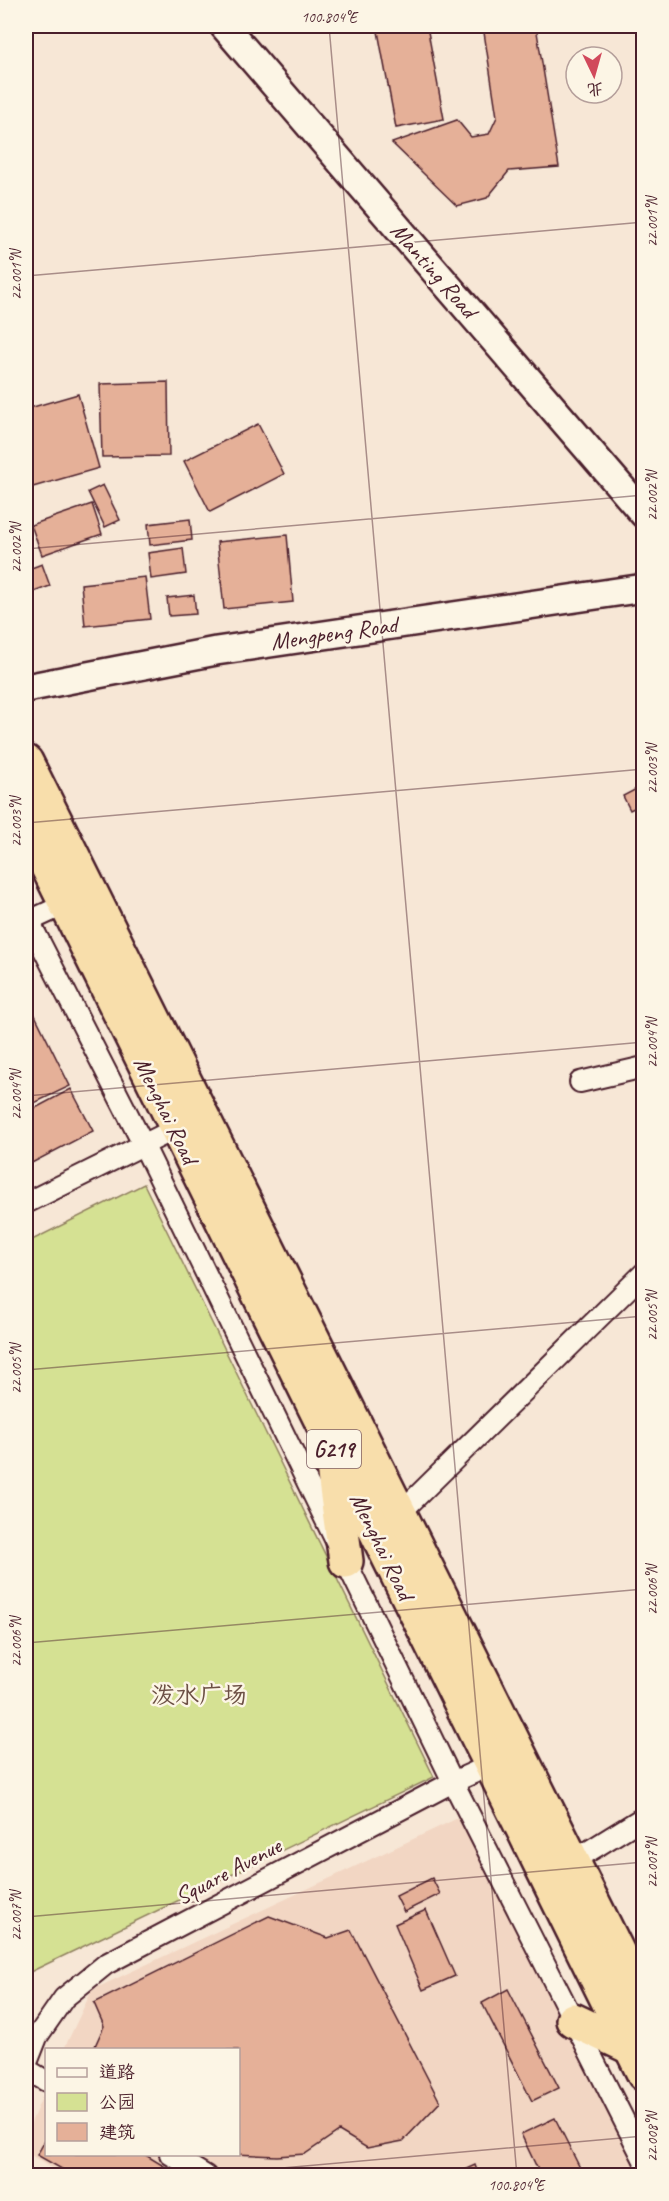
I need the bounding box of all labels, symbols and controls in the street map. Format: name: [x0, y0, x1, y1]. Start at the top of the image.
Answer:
text: 100.804°E: [301, 8, 359, 27]
north arrow: [564, 45, 624, 105]
text: 北: [586, 78, 604, 100]
text: 22.001°N: [643, 194, 662, 247]
street label: Manting Road: [384, 216, 486, 327]
text: 22.001°N: [7, 247, 26, 300]
text: 22.002°N: [643, 468, 662, 521]
text: 22.002°N: [7, 520, 26, 573]
street label: Mengpeng Road: [269, 609, 403, 657]
text: 22.003°N: [643, 741, 662, 794]
text: 22.003°N: [7, 794, 26, 847]
text: 22.004°N: [643, 1015, 662, 1068]
street label: Menghai Road: [127, 1052, 206, 1172]
text: 22.004°N: [7, 1067, 26, 1120]
text: 22.005°N: [643, 1288, 662, 1341]
text: 22.005°N: [7, 1341, 26, 1394]
road number: G219: [307, 1430, 361, 1468]
street label: Menghai Road: [343, 1488, 422, 1608]
text: 22.006°N: [643, 1562, 662, 1615]
text: 22.006°N: [7, 1614, 26, 1667]
park label: 泼水广场: [151, 1680, 247, 1710]
street label: Square Avenue: [170, 1829, 288, 1911]
text: 22.007°N: [643, 1835, 662, 1888]
text: 22.007°N: [7, 1888, 26, 1941]
legend: [45, 2048, 240, 2156]
text: 道路: [99, 2061, 135, 2083]
text: 公园: [99, 2091, 135, 2113]
text: 22.008°N: [643, 2109, 662, 2162]
text: 建筑: [99, 2121, 135, 2143]
text: 100.804°E: [488, 2176, 546, 2195]

